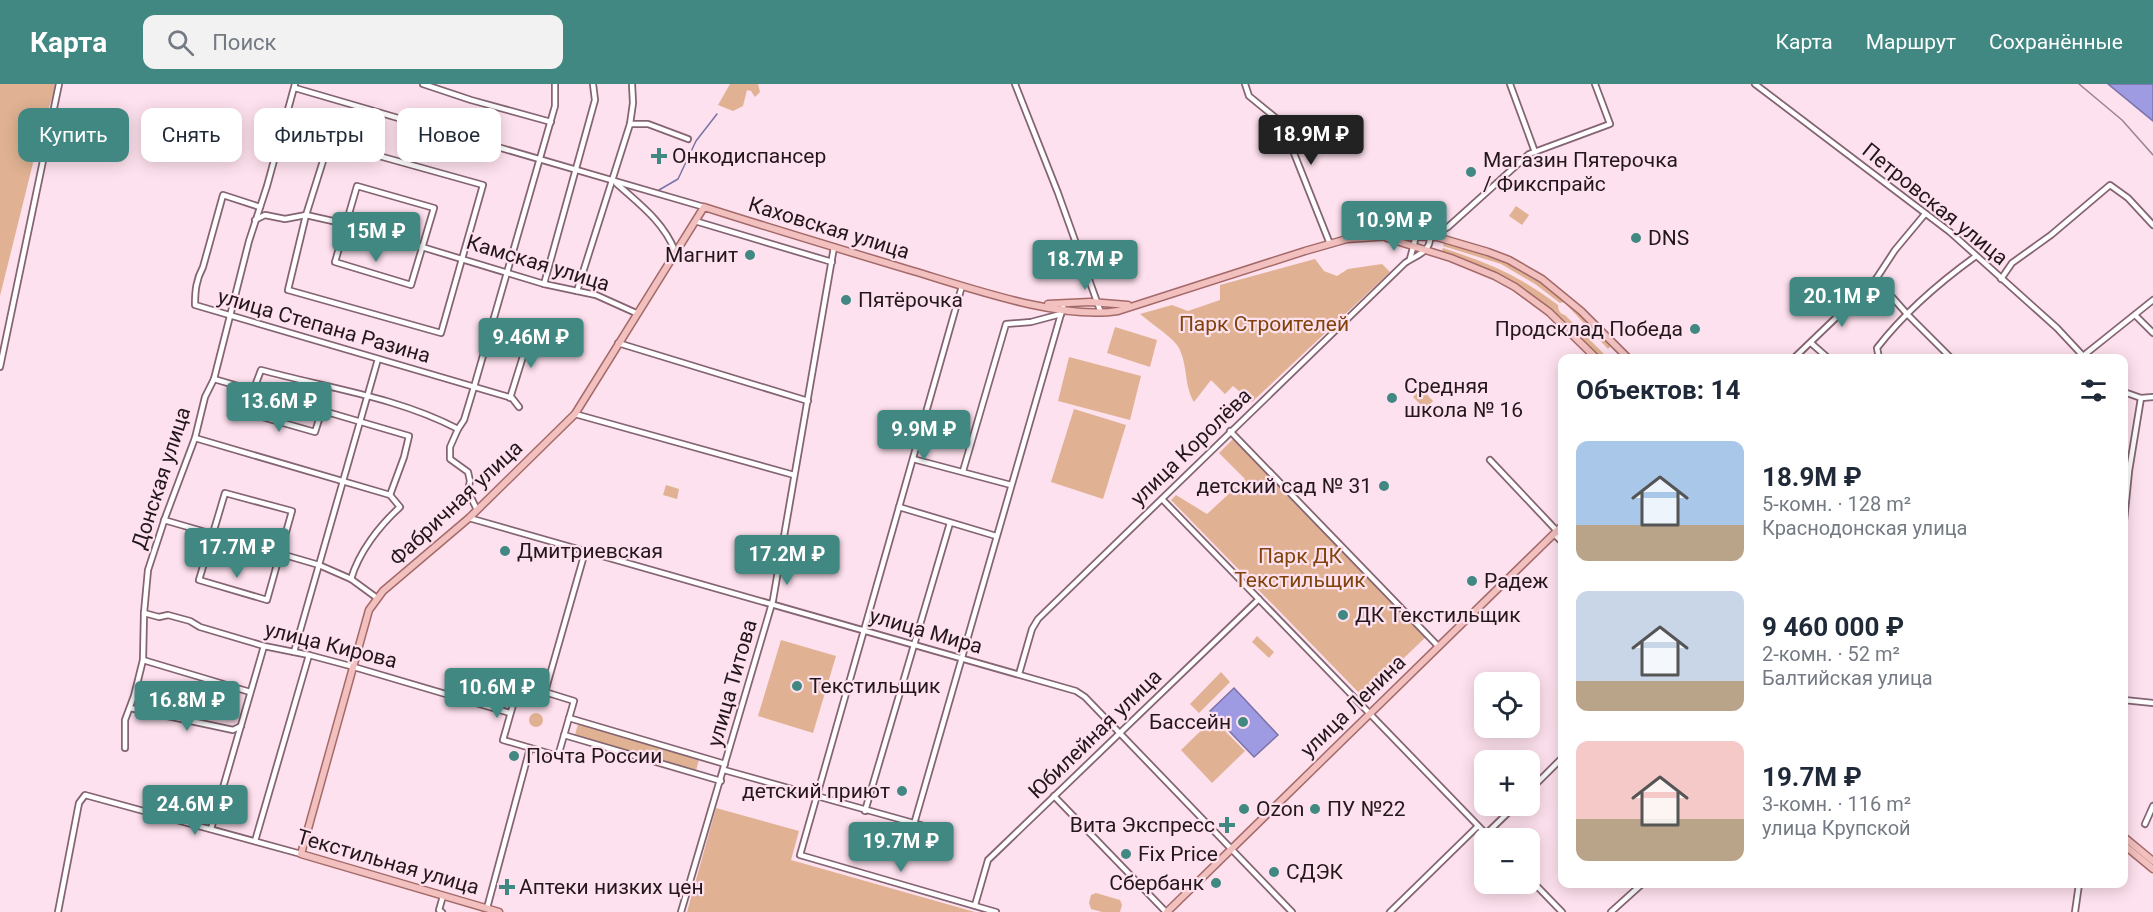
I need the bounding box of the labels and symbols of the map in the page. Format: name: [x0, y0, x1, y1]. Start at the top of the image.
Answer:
pin: 18.9M ₽: [1256, 115, 1366, 166]
street label: Петровская улица: [1857, 138, 2013, 270]
place label: Онкодиспансер: [672, 144, 826, 168]
marker: Онкодиспансер: [650, 147, 668, 165]
place label: Магазин Пятерочка / Фикспрайс: [1483, 148, 1678, 196]
marker: Магазин Пятерочка / Фикспрайс: [1464, 165, 1478, 179]
street label: Каховская улица: [746, 192, 912, 264]
pin: 10.9M ₽: [1339, 201, 1449, 252]
pin: 15M ₽: [334, 212, 418, 263]
place label: DNS: [1648, 226, 1689, 250]
street label: Камская улица: [463, 230, 613, 296]
marker: DNS: [1629, 231, 1643, 245]
pin: 18.7M ₽: [1030, 240, 1140, 291]
place label: Магнит: [665, 243, 738, 267]
marker: Магнит: [743, 248, 757, 262]
pin: 20.1M ₽: [1787, 277, 1897, 328]
street label: улица Степана Разина: [215, 284, 433, 368]
place label: Пятёрочка: [858, 288, 963, 312]
marker: Пятёрочка: [839, 293, 853, 307]
park label: Парк Строителей: [1179, 312, 1349, 336]
place label: Продсклад Победа: [1495, 317, 1683, 341]
pin: 9.46M ₽: [476, 318, 586, 369]
marker: Продсклад Победа: [1688, 322, 1702, 336]
place label: Средняя школа № 16: [1404, 374, 1523, 422]
pin: 13.6M ₽: [224, 382, 334, 433]
street label: улица Королёва: [1126, 383, 1256, 511]
marker: Средняя школа № 16: [1385, 391, 1399, 405]
street label: Донская улица: [127, 404, 195, 552]
pin: 9.9M ₽: [875, 410, 973, 461]
street label: Фабричная улица: [385, 435, 527, 571]
place label: детский сад № 31: [1197, 474, 1372, 498]
marker: детский сад № 31: [1377, 479, 1391, 493]
pin: 17.7M ₽: [182, 528, 292, 579]
pin: 17.2M ₽: [732, 535, 842, 586]
place label: Дмитриевская: [517, 539, 663, 563]
marker: Дмитриевская: [498, 544, 512, 558]
park label: Парк ДК Текстильщик: [1234, 544, 1366, 592]
place label: Радеж: [1484, 569, 1548, 593]
marker: Радеж: [1465, 574, 1479, 588]
street label: улица Мира: [867, 603, 985, 659]
place label: ДК Текстильщик: [1355, 603, 1521, 627]
marker: ДК Текстильщик: [1336, 608, 1350, 622]
street label: улица Кирова: [262, 617, 400, 673]
street label: улица Титова: [702, 617, 762, 749]
street label: улица Ленина: [1296, 650, 1410, 762]
street label: Юбилейная улица: [1023, 664, 1167, 804]
pin: 10.6M ₽: [442, 668, 552, 719]
place label: Текстильщик: [809, 674, 941, 698]
marker: Текстильщик: [790, 679, 804, 693]
pin: 16.8M ₽: [132, 681, 242, 732]
place label: Бассейн: [1149, 710, 1231, 734]
marker: Бассейн: [1236, 715, 1250, 729]
place label: Почта России: [526, 744, 662, 768]
marker: Почта России: [507, 749, 521, 763]
place label: детский приют: [742, 779, 890, 803]
marker: детский приют: [895, 784, 909, 798]
pin: 24.6M ₽: [140, 785, 250, 836]
place label: Ozon: [1256, 797, 1304, 821]
place label: ПУ №22: [1327, 797, 1406, 821]
marker: Ozon: [1237, 802, 1251, 816]
marker: ПУ №22: [1308, 802, 1322, 816]
place label: Вита Экспресс: [1070, 813, 1215, 837]
marker: Вита Экспресс: [1220, 818, 1234, 832]
pin: 19.7M ₽: [846, 822, 956, 873]
street label: Текстильная улица: [294, 824, 482, 900]
place label: Fix Price: [1138, 842, 1218, 866]
marker: Fix Price: [1119, 847, 1133, 861]
place label: СДЭК: [1286, 860, 1344, 884]
marker: СДЭК: [1267, 865, 1281, 879]
place label: Сбербанк: [1109, 871, 1205, 895]
place label: Аптеки низких цен: [519, 875, 704, 899]
marker: Сбербанк: [1209, 876, 1223, 890]
marker: Аптеки низких цен: [500, 880, 514, 894]

